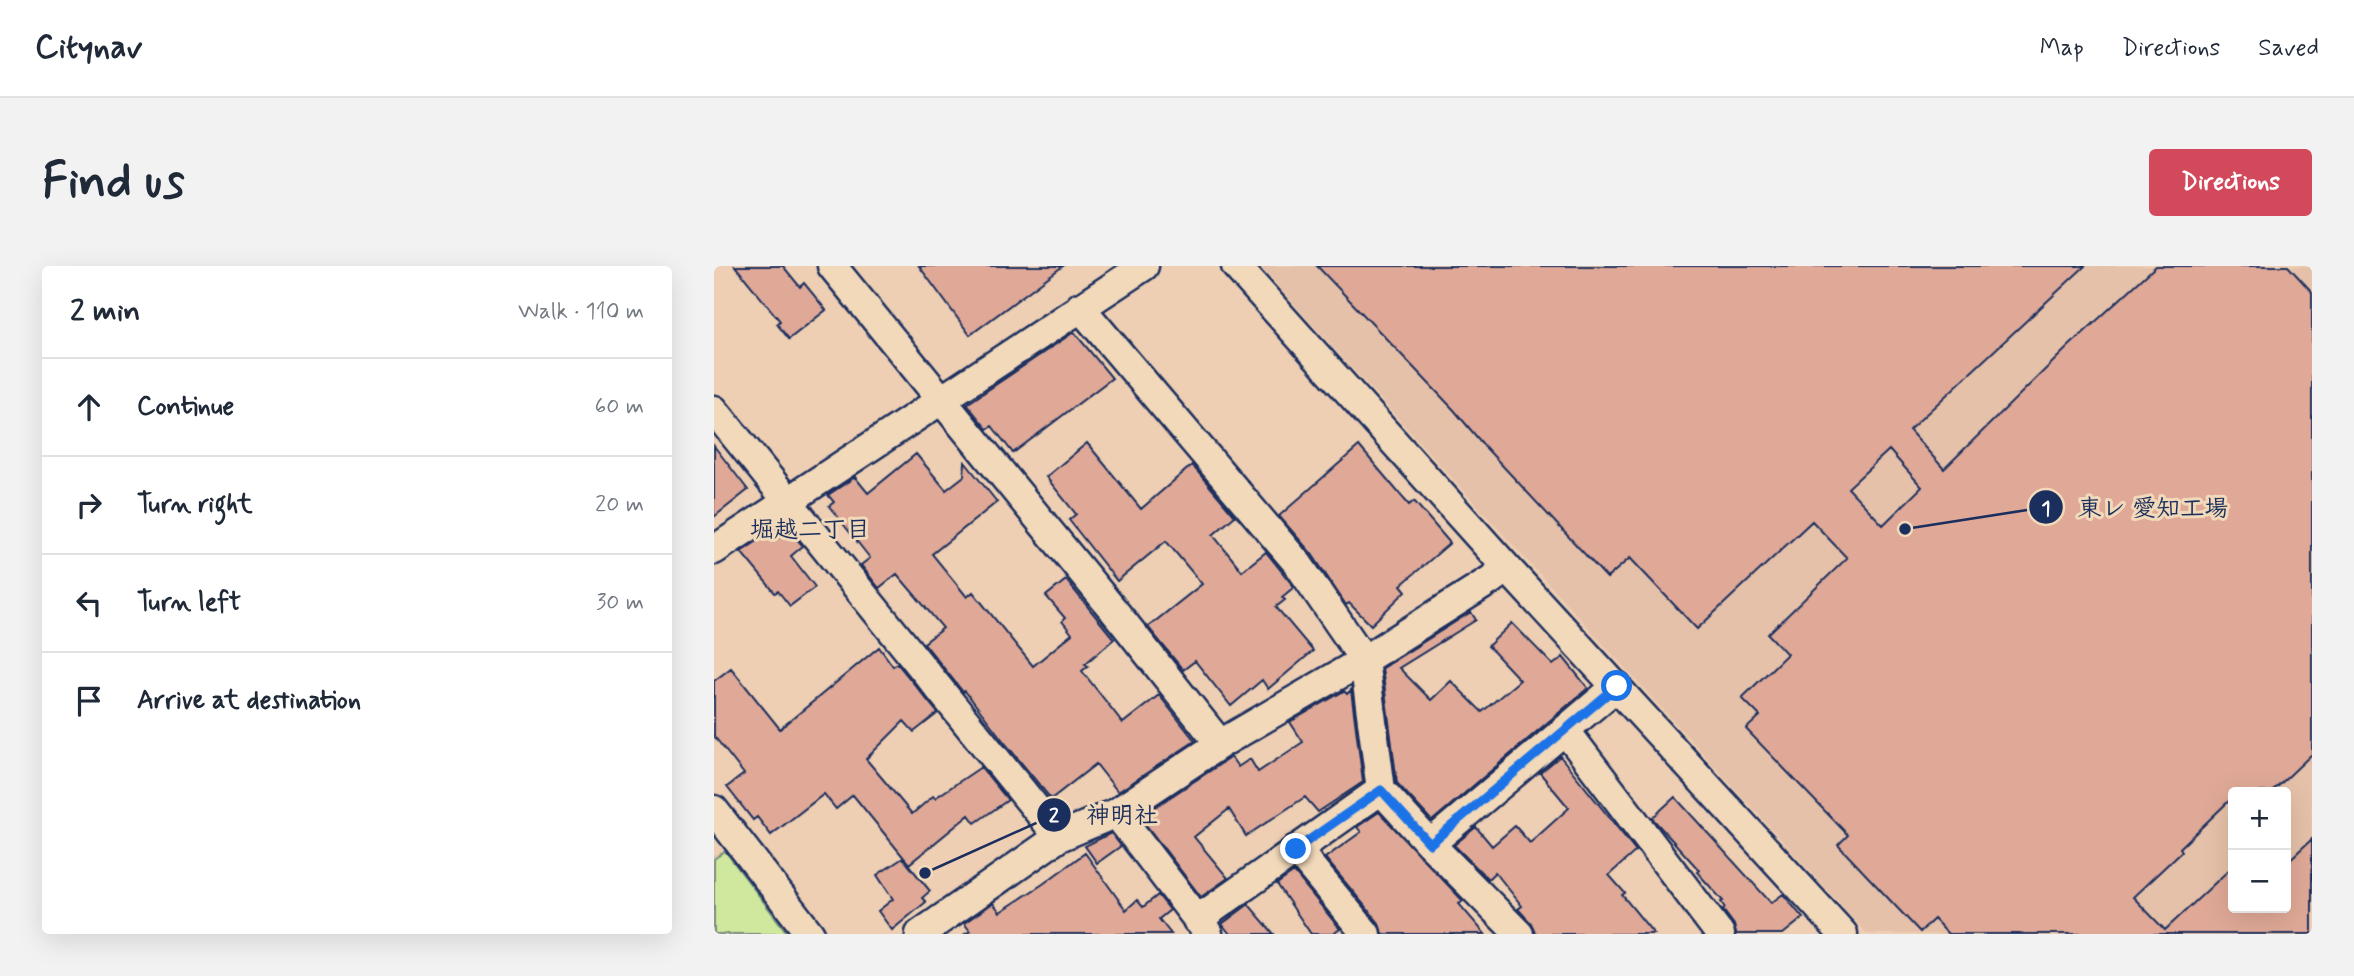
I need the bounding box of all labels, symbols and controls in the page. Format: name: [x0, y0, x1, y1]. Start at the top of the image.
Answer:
text: Citynav: [35, 26, 142, 70]
text: Map: [2040, 33, 2084, 64]
text: Directions: [2122, 33, 2220, 64]
text: Saved: [2258, 33, 2319, 64]
button: Directions: [2149, 149, 2312, 216]
text: Find us: [42, 150, 185, 215]
text: 2 min: [70, 292, 140, 331]
text: Walk · 110 m: [518, 297, 644, 327]
icon: ahead: [70, 388, 108, 426]
text: Continue: [137, 390, 234, 424]
text: 60 m: [595, 392, 644, 422]
callout: 東レ 愛知工場: [2028, 485, 2242, 530]
icon: right: [70, 486, 108, 524]
text: Turn right: [137, 488, 253, 522]
text: 20 m: [595, 490, 644, 520]
text: 東レ 愛知工場: [2078, 494, 2228, 525]
text: 1: [2041, 495, 2051, 523]
district label: 堀越二丁目: [750, 515, 870, 546]
icon: left: [70, 584, 108, 622]
text: Turn left: [137, 586, 241, 620]
text: 30 m: [596, 588, 644, 618]
route start: [1601, 670, 1632, 701]
icon: arrive: [70, 682, 108, 720]
text: Arrive at destination: [137, 684, 361, 718]
map controls: [2228, 787, 2291, 913]
button: +: [2228, 787, 2291, 850]
callout: 神明社: [1037, 792, 1172, 837]
text: 神明社: [1086, 801, 1158, 832]
text: 2: [1049, 802, 1060, 830]
route end: [1280, 833, 1311, 864]
button: −: [2228, 850, 2291, 913]

